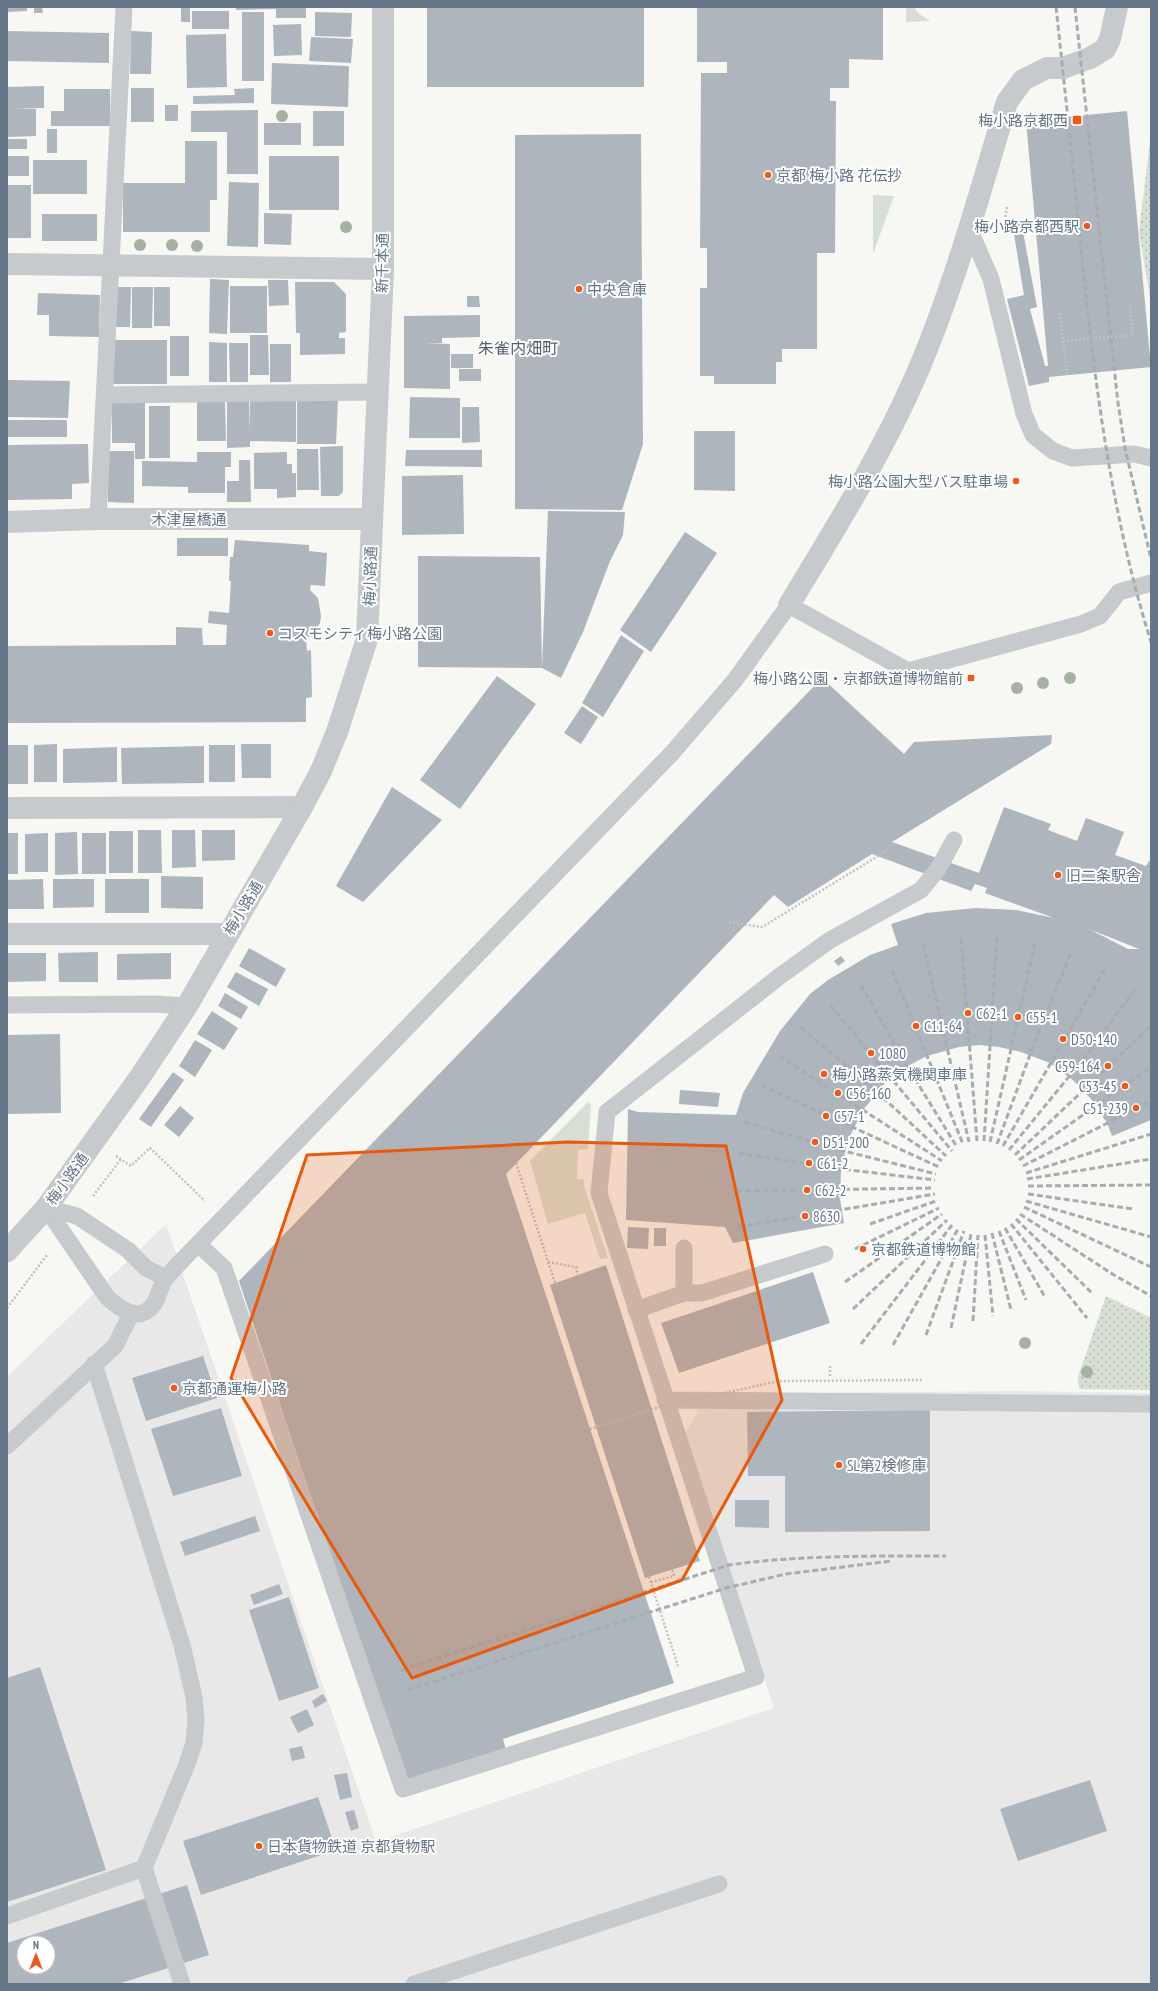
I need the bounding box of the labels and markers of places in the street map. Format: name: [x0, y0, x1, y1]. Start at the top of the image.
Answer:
place label: 梅小路京都西: [978, 111, 1068, 130]
marker: 梅小路京都西: [1071, 114, 1083, 126]
place label: 京都 梅小路 花伝抄: [776, 166, 902, 185]
marker: 京都 梅小路 花伝抄: [763, 170, 773, 180]
place label: 梅小路京都西駅: [974, 217, 1079, 236]
marker: 梅小路京都西駅: [1082, 221, 1092, 231]
place label: 中央倉庫: [587, 280, 647, 299]
marker: 中央倉庫: [574, 284, 584, 294]
place label: 梅小路公園大型バス駐車場: [828, 472, 1008, 491]
marker: 梅小路公園大型バス駐車場: [1011, 476, 1021, 486]
place label: コスモシティ梅小路公園: [278, 624, 442, 643]
marker: コスモシティ梅小路公園: [265, 628, 275, 638]
place label: 梅小路公園・京都鉄道博物館前: [753, 669, 963, 688]
marker: 梅小路公園・京都鉄道博物館前: [966, 673, 976, 683]
place label: 旧二条駅舎: [1066, 866, 1141, 885]
marker: 旧二条駅舎: [1053, 870, 1063, 880]
place label: C62-1: [976, 1004, 1008, 1023]
marker: C62-1: [963, 1008, 973, 1018]
place label: C55-1: [1026, 1008, 1058, 1027]
marker: C55-1: [1013, 1012, 1023, 1022]
place label: C11-64: [924, 1017, 962, 1036]
marker: C11-64: [911, 1021, 921, 1031]
place label: D50-140: [1071, 1030, 1117, 1049]
marker: D50-140: [1058, 1034, 1068, 1044]
place label: 1080: [879, 1044, 906, 1063]
marker: 1080: [866, 1048, 876, 1058]
place label: C59-164: [1055, 1057, 1100, 1076]
marker: C59-164: [1103, 1061, 1113, 1071]
place label: 梅小路蒸気機関車庫: [832, 1065, 967, 1084]
marker: 梅小路蒸気機関車庫: [819, 1069, 829, 1079]
place label: C53-45: [1079, 1077, 1117, 1096]
marker: C53-45: [1120, 1081, 1130, 1091]
place label: C56-160: [846, 1084, 891, 1103]
marker: C56-160: [833, 1088, 843, 1098]
place label: C51-239: [1083, 1099, 1128, 1118]
marker: C51-239: [1131, 1103, 1141, 1113]
place label: C57-1: [834, 1107, 865, 1126]
marker: C57-1: [821, 1111, 831, 1121]
place label: D51-200: [823, 1133, 869, 1152]
marker: D51-200: [810, 1137, 820, 1147]
place label: C61-2: [817, 1154, 849, 1173]
marker: C61-2: [804, 1158, 814, 1168]
place label: C62-2: [815, 1181, 847, 1200]
marker: C62-2: [802, 1185, 812, 1195]
place label: 8630: [813, 1207, 840, 1226]
marker: 8630: [800, 1211, 810, 1221]
place label: 京都鉄道博物館: [871, 1240, 976, 1259]
marker: 京都鉄道博物館: [858, 1244, 868, 1254]
place label: 京都通運梅小路: [182, 1379, 287, 1398]
marker: 京都通運梅小路: [169, 1383, 179, 1393]
place label: SL第2検修庫: [847, 1456, 926, 1475]
marker: SL第2検修庫: [834, 1460, 844, 1470]
place label: 日本貨物鉄道 京都貨物駅: [267, 1837, 435, 1856]
marker: 日本貨物鉄道 京都貨物駅: [254, 1841, 264, 1851]

